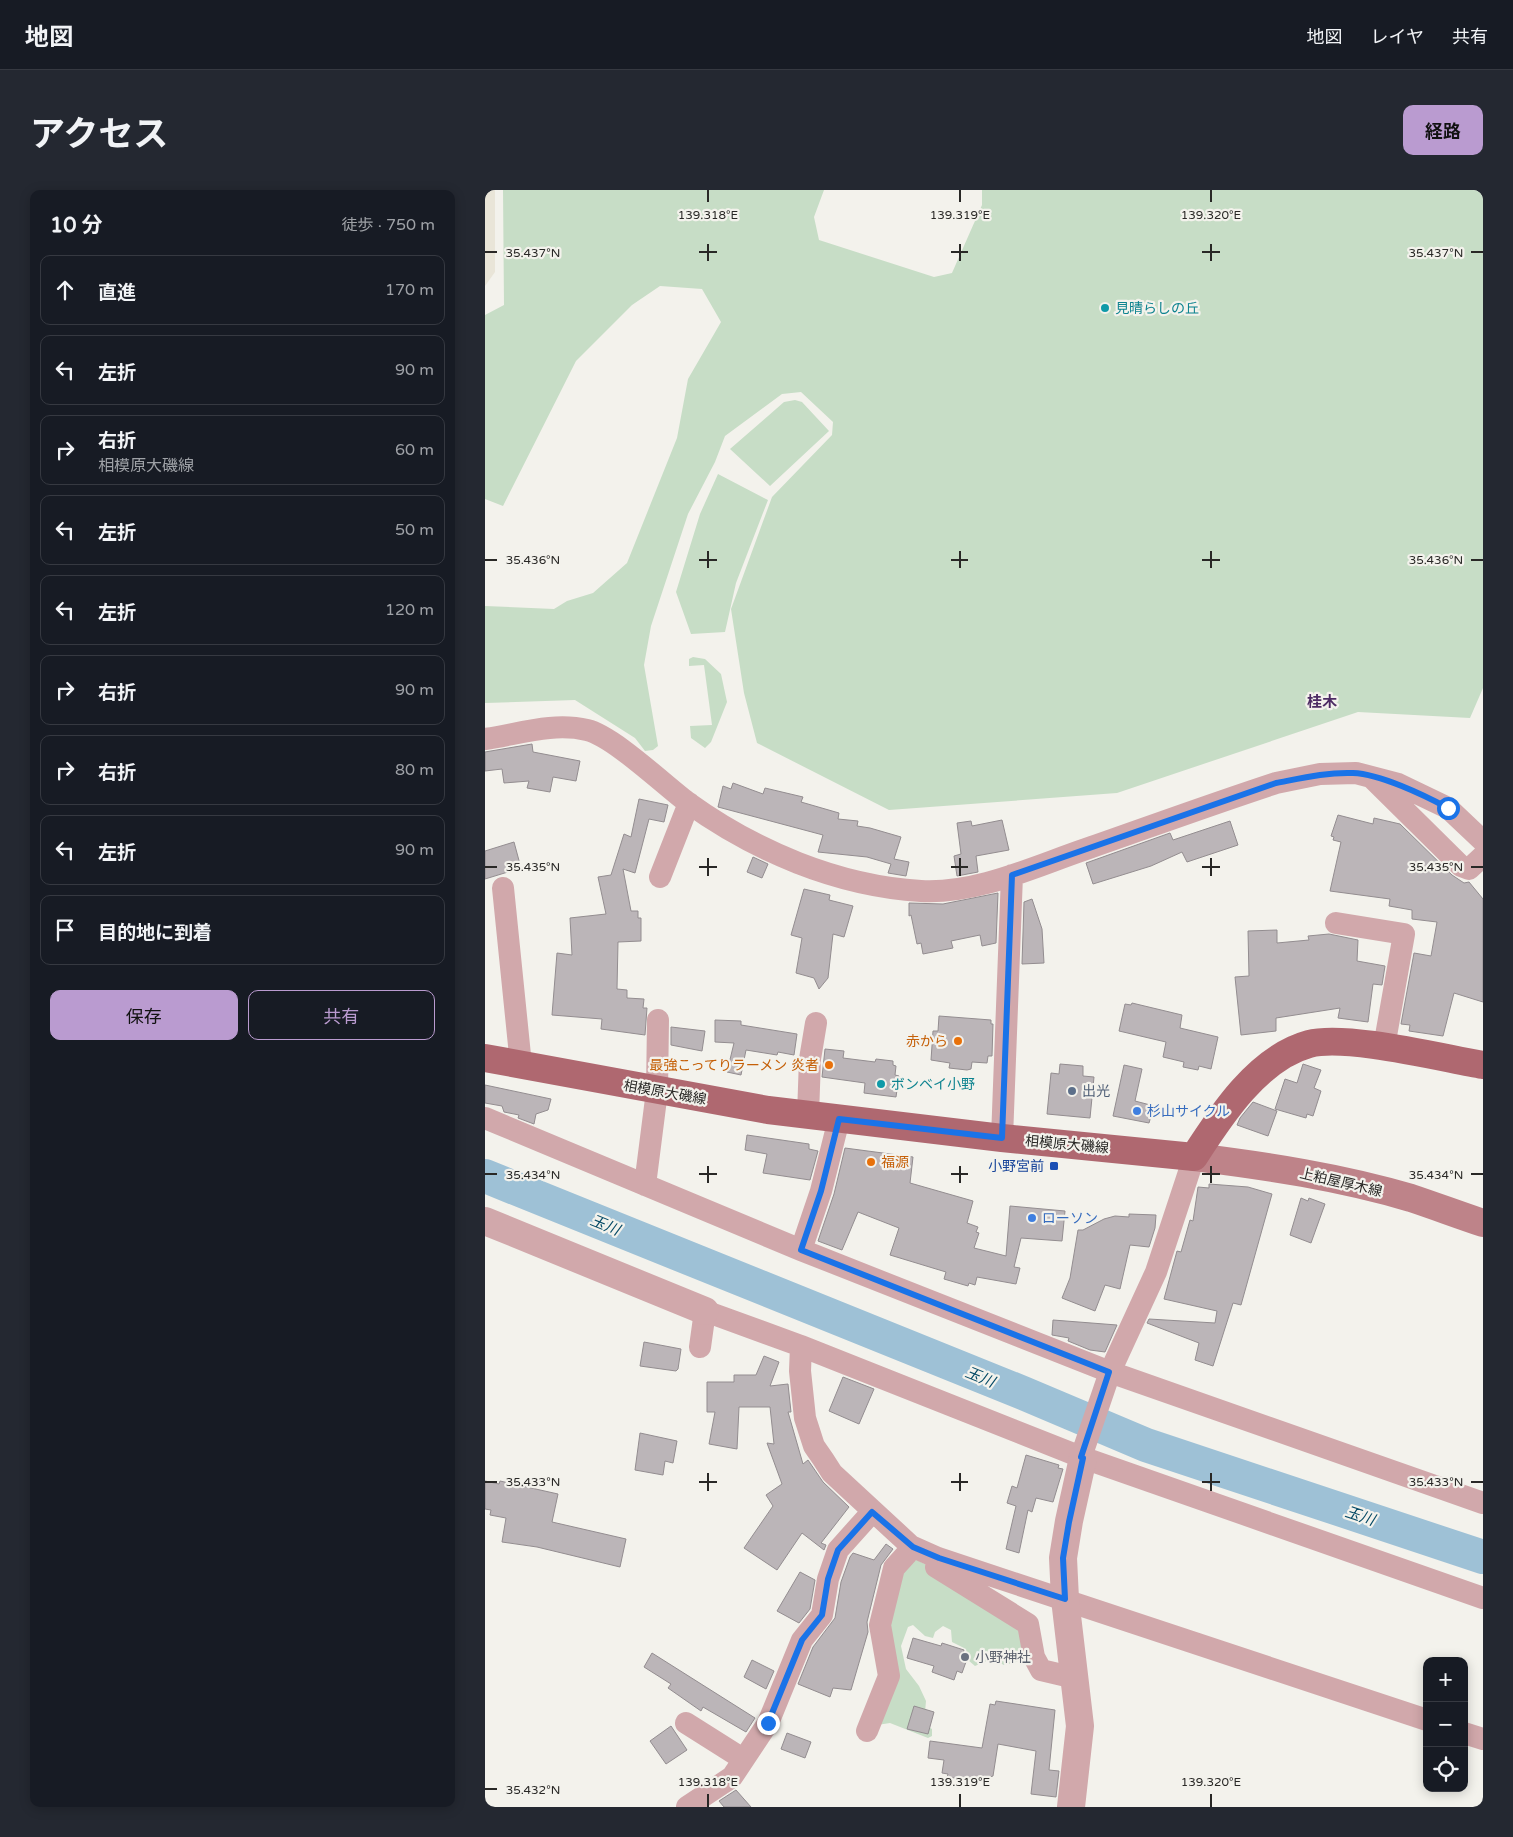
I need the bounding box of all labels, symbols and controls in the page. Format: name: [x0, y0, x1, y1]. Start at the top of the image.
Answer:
text: 地図: [25, 23, 73, 52]
text: 地図: [1307, 26, 1343, 48]
text: レイヤ: [1371, 26, 1424, 48]
text: 共有: [1452, 26, 1488, 48]
button: 経路: [1403, 105, 1483, 155]
text: アクセス: [30, 114, 168, 156]
text: 139.318°E: [678, 208, 739, 222]
text: 139.319°E: [930, 208, 991, 222]
text: 139.320°E: [1181, 208, 1242, 222]
text: 10 分: [50, 213, 103, 238]
text: 徒歩 · 750 m: [342, 215, 435, 235]
text: 35.437°N: [506, 246, 560, 260]
text: 35.437°N: [1409, 246, 1463, 260]
icon: ahead: [51, 276, 79, 304]
text: 170 m: [385, 280, 434, 300]
text: 直進: [98, 282, 136, 304]
place label: 見晴らしの丘: [1115, 300, 1199, 317]
marker: 見晴らしの丘: [1099, 302, 1111, 314]
icon: left: [51, 356, 79, 384]
text: 90 m: [395, 360, 434, 380]
text: 左折: [98, 362, 136, 384]
text: 右折: [98, 430, 136, 452]
icon: right: [51, 436, 79, 464]
text: 60 m: [395, 440, 434, 460]
text: 相模原大磯線: [98, 456, 194, 476]
icon: left: [51, 516, 79, 544]
text: 50 m: [395, 520, 434, 540]
text: 左折: [98, 522, 136, 544]
text: 35.436°N: [506, 553, 560, 567]
text: 35.436°N: [1409, 553, 1463, 567]
icon: left: [51, 596, 79, 624]
text: 120 m: [385, 600, 434, 620]
text: 左折: [98, 602, 136, 624]
icon: right: [51, 676, 79, 704]
text: 90 m: [395, 680, 434, 700]
text: 右折: [98, 682, 136, 704]
district label: 桂木: [1307, 693, 1337, 711]
icon: right: [51, 756, 79, 784]
text: 80 m: [395, 760, 434, 780]
text: 右折: [98, 762, 136, 784]
route start: [1437, 797, 1460, 820]
icon: left: [51, 836, 79, 864]
text: 90 m: [395, 840, 434, 860]
text: 左折: [98, 842, 136, 864]
text: 35.435°N: [506, 860, 560, 874]
text: 35.435°N: [1409, 860, 1463, 874]
icon: arrive: [51, 916, 79, 944]
text: 目的地に到着: [98, 922, 212, 944]
button: 保存: [50, 990, 238, 1040]
button: 共有: [248, 990, 435, 1040]
place label: 赤から: [906, 1033, 948, 1050]
marker: 赤から: [952, 1035, 964, 1047]
place label: 最強こってりラーメン 炎者: [650, 1057, 819, 1074]
marker: 最強こってりラーメン 炎者: [823, 1059, 835, 1071]
place label: ボンベイ小野: [891, 1076, 975, 1093]
street label: 相模原大磯線: [622, 1077, 708, 1108]
marker: ボンベイ小野: [875, 1078, 887, 1090]
place label: 出光: [1082, 1083, 1110, 1100]
marker: 出光: [1066, 1085, 1078, 1097]
place label: 杉山サイクル: [1147, 1103, 1230, 1120]
marker: 杉山サイクル: [1131, 1105, 1143, 1117]
street label: 相模原大磯線: [1024, 1132, 1110, 1157]
place label: 福源: [881, 1154, 909, 1171]
marker: 福源: [865, 1156, 877, 1168]
place label: 小野宮前: [988, 1158, 1044, 1175]
marker: 小野宮前: [1048, 1160, 1060, 1172]
street label: 上粕屋厚木線: [1298, 1165, 1384, 1200]
text: 35.434°N: [506, 1168, 560, 1182]
text: 35.434°N: [1409, 1168, 1463, 1182]
place label: ローソン: [1042, 1210, 1098, 1227]
water label: 玉川: [588, 1211, 624, 1240]
marker: ローソン: [1026, 1212, 1038, 1224]
water label: 玉川: [963, 1363, 999, 1392]
text: 35.433°N: [506, 1475, 560, 1489]
text: 35.433°N: [1409, 1475, 1463, 1489]
water label: 玉川: [1343, 1503, 1379, 1530]
place label: 小野神社: [975, 1649, 1031, 1666]
marker: 小野神社: [959, 1651, 971, 1663]
map controls: [1423, 1657, 1468, 1792]
button: +: [1423, 1657, 1468, 1702]
button: −: [1423, 1702, 1468, 1747]
route end: [757, 1712, 780, 1735]
button: locate: [1423, 1747, 1468, 1792]
text: 139.318°E: [678, 1775, 739, 1789]
text: 139.319°E: [930, 1775, 991, 1789]
text: 139.320°E: [1181, 1775, 1242, 1789]
text: 35.432°N: [506, 1783, 560, 1797]

